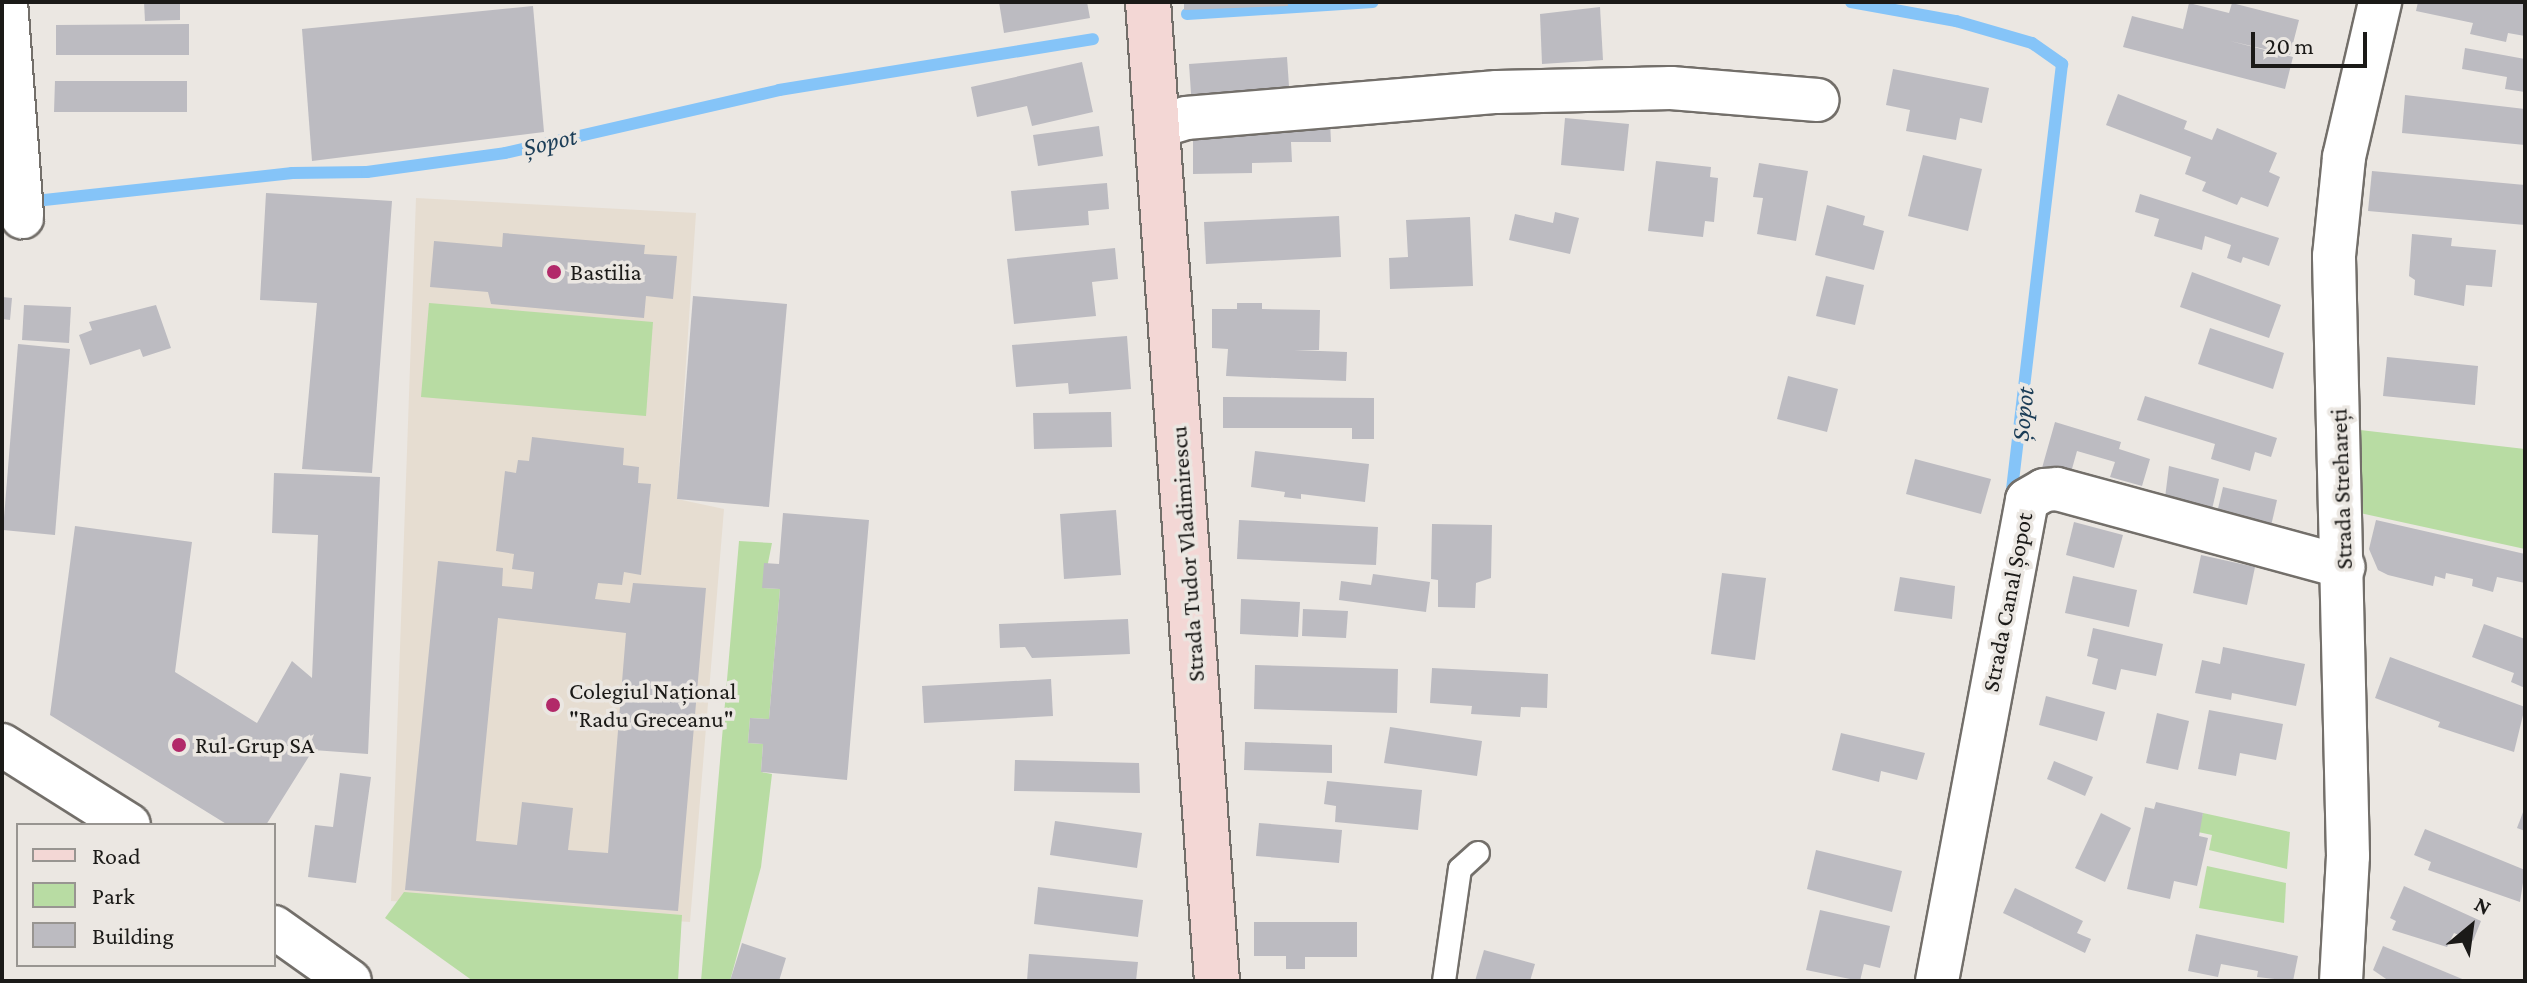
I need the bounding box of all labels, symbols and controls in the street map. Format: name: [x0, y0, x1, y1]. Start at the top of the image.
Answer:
scale bar: [2255, 16, 2371, 66]
text: 20 m: [2265, 32, 2314, 59]
water label: Șopot: [520, 121, 580, 163]
place label: Bastilia: [570, 258, 642, 286]
marker: Bastilia: [545, 263, 563, 281]
water label: Șopot: [2005, 385, 2041, 443]
street label: Strada Strehareți: [2324, 408, 2358, 570]
street label: Strada Tudor Vladimirescu: [1164, 425, 1210, 683]
street label: Strada Canal Șopot: [1975, 510, 2039, 694]
place label: Colegiul Național "Radu Greceanu": [569, 677, 736, 733]
marker: Colegiul Național "Radu Greceanu": [544, 696, 562, 714]
place label: Rul-Grup SA: [195, 731, 314, 759]
marker: Rul-Grup SA: [170, 736, 188, 754]
legend: [16, 823, 276, 967]
text: Road: [92, 842, 141, 869]
text: Park: [92, 882, 135, 909]
north arrow: [2431, 887, 2511, 967]
text: N: [2470, 891, 2495, 920]
text: Building: [92, 922, 174, 949]

